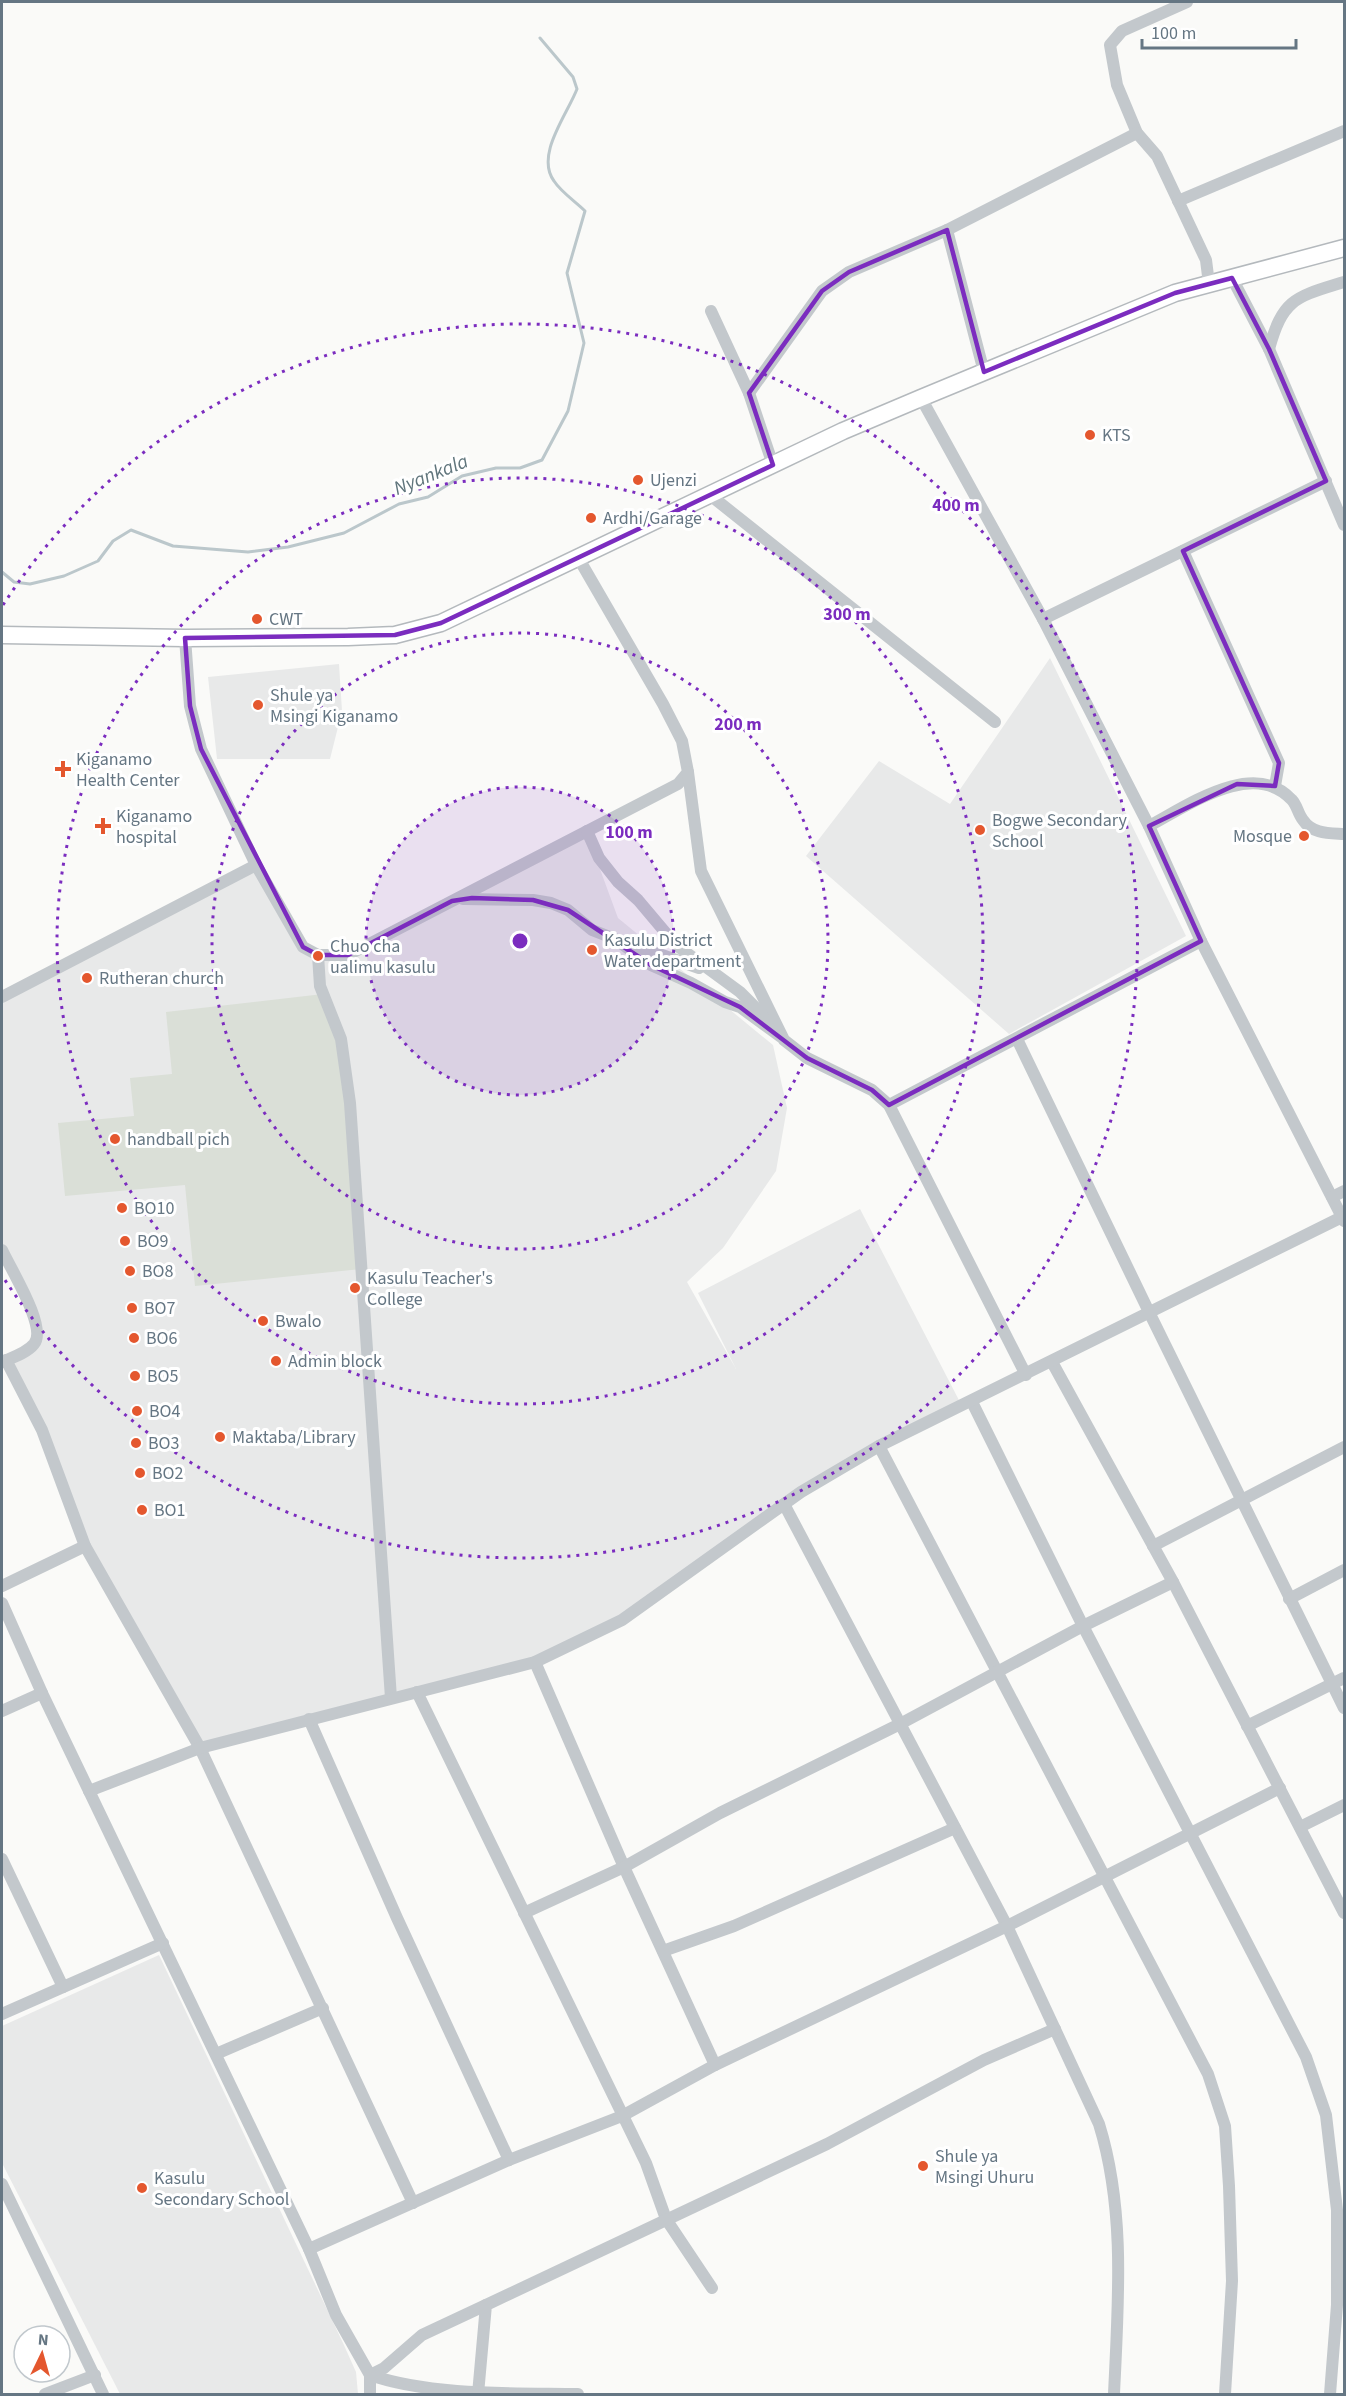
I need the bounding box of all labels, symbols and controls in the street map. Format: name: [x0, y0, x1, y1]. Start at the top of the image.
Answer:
scale bar: [1142, 12, 1296, 50]
text: 100 m: [1151, 21, 1196, 46]
place label: KTS: [1102, 423, 1131, 448]
marker: KTS: [1083, 428, 1097, 442]
water label: Nyankala: [390, 447, 473, 503]
place label: Ujenzi: [650, 468, 697, 493]
marker: Ujenzi: [631, 473, 645, 487]
text: 400 m: [932, 493, 980, 518]
place label: Ardhi/Garage: [603, 506, 702, 531]
marker: Ardhi/Garage: [584, 511, 598, 525]
text: 300 m: [823, 602, 871, 627]
place label: CWT: [269, 607, 303, 632]
marker: CWT: [250, 612, 264, 626]
place label: Shule ya Msingi Kiganamo: [270, 683, 398, 729]
marker: Shule ya Msingi Kiganamo: [251, 698, 265, 712]
text: 200 m: [714, 712, 762, 737]
place label: Kiganamo Health Center: [76, 747, 180, 793]
marker: Kiganamo Health Center: [54, 760, 72, 778]
place label: Kiganamo hospital: [116, 804, 192, 850]
place label: Bogwe Secondary School: [992, 808, 1127, 854]
marker: Kiganamo hospital: [94, 817, 112, 835]
text: 100 m: [605, 820, 653, 845]
marker: Bogwe Secondary School: [973, 823, 987, 837]
place label: Mosque: [1233, 824, 1292, 849]
marker: Mosque: [1297, 829, 1311, 843]
place label: Kasulu District Water department: [604, 928, 741, 974]
centre of rings: [510, 931, 530, 951]
place label: Chuo cha ualimu kasulu: [330, 934, 436, 980]
marker: Kasulu District Water department: [585, 943, 599, 957]
marker: Chuo cha ualimu kasulu: [311, 949, 325, 963]
place label: Rutheran church: [99, 966, 224, 991]
marker: Rutheran church: [80, 971, 94, 985]
place label: handball pich: [127, 1127, 230, 1152]
marker: handball pich: [108, 1132, 122, 1146]
place label: BO10: [134, 1196, 174, 1221]
marker: BO10: [115, 1201, 129, 1215]
place label: BO9: [137, 1229, 169, 1254]
marker: BO9: [118, 1234, 132, 1248]
place label: BO8: [142, 1259, 174, 1284]
marker: BO8: [123, 1264, 137, 1278]
place label: Kasulu Teacher's College: [367, 1266, 493, 1312]
marker: Kasulu Teacher's College: [348, 1281, 362, 1295]
place label: BO7: [144, 1296, 176, 1321]
marker: BO7: [125, 1301, 139, 1315]
place label: Bwalo: [275, 1309, 322, 1334]
marker: Bwalo: [256, 1314, 270, 1328]
place label: BO6: [146, 1326, 178, 1351]
marker: BO6: [127, 1331, 141, 1345]
place label: Admin block: [288, 1349, 382, 1374]
marker: Admin block: [269, 1354, 283, 1368]
place label: BO5: [147, 1364, 179, 1389]
marker: BO5: [128, 1369, 142, 1383]
place label: BO4: [149, 1399, 181, 1424]
marker: BO4: [130, 1404, 144, 1418]
place label: Maktaba/Library: [232, 1425, 356, 1450]
marker: Maktaba/Library: [213, 1430, 227, 1444]
place label: BO3: [148, 1431, 180, 1456]
marker: BO3: [129, 1436, 143, 1450]
place label: BO2: [152, 1461, 184, 1486]
marker: BO2: [133, 1466, 147, 1480]
place label: BO1: [154, 1498, 185, 1523]
marker: BO1: [135, 1503, 149, 1517]
place label: Shule ya Msingi Uhuru: [935, 2144, 1034, 2190]
marker: Shule ya Msingi Uhuru: [916, 2159, 930, 2173]
place label: Kasulu Secondary School: [154, 2166, 289, 2212]
marker: Kasulu Secondary School: [135, 2181, 149, 2195]
north arrow: [12, 2324, 72, 2384]
text: N: [37, 2329, 49, 2351]

